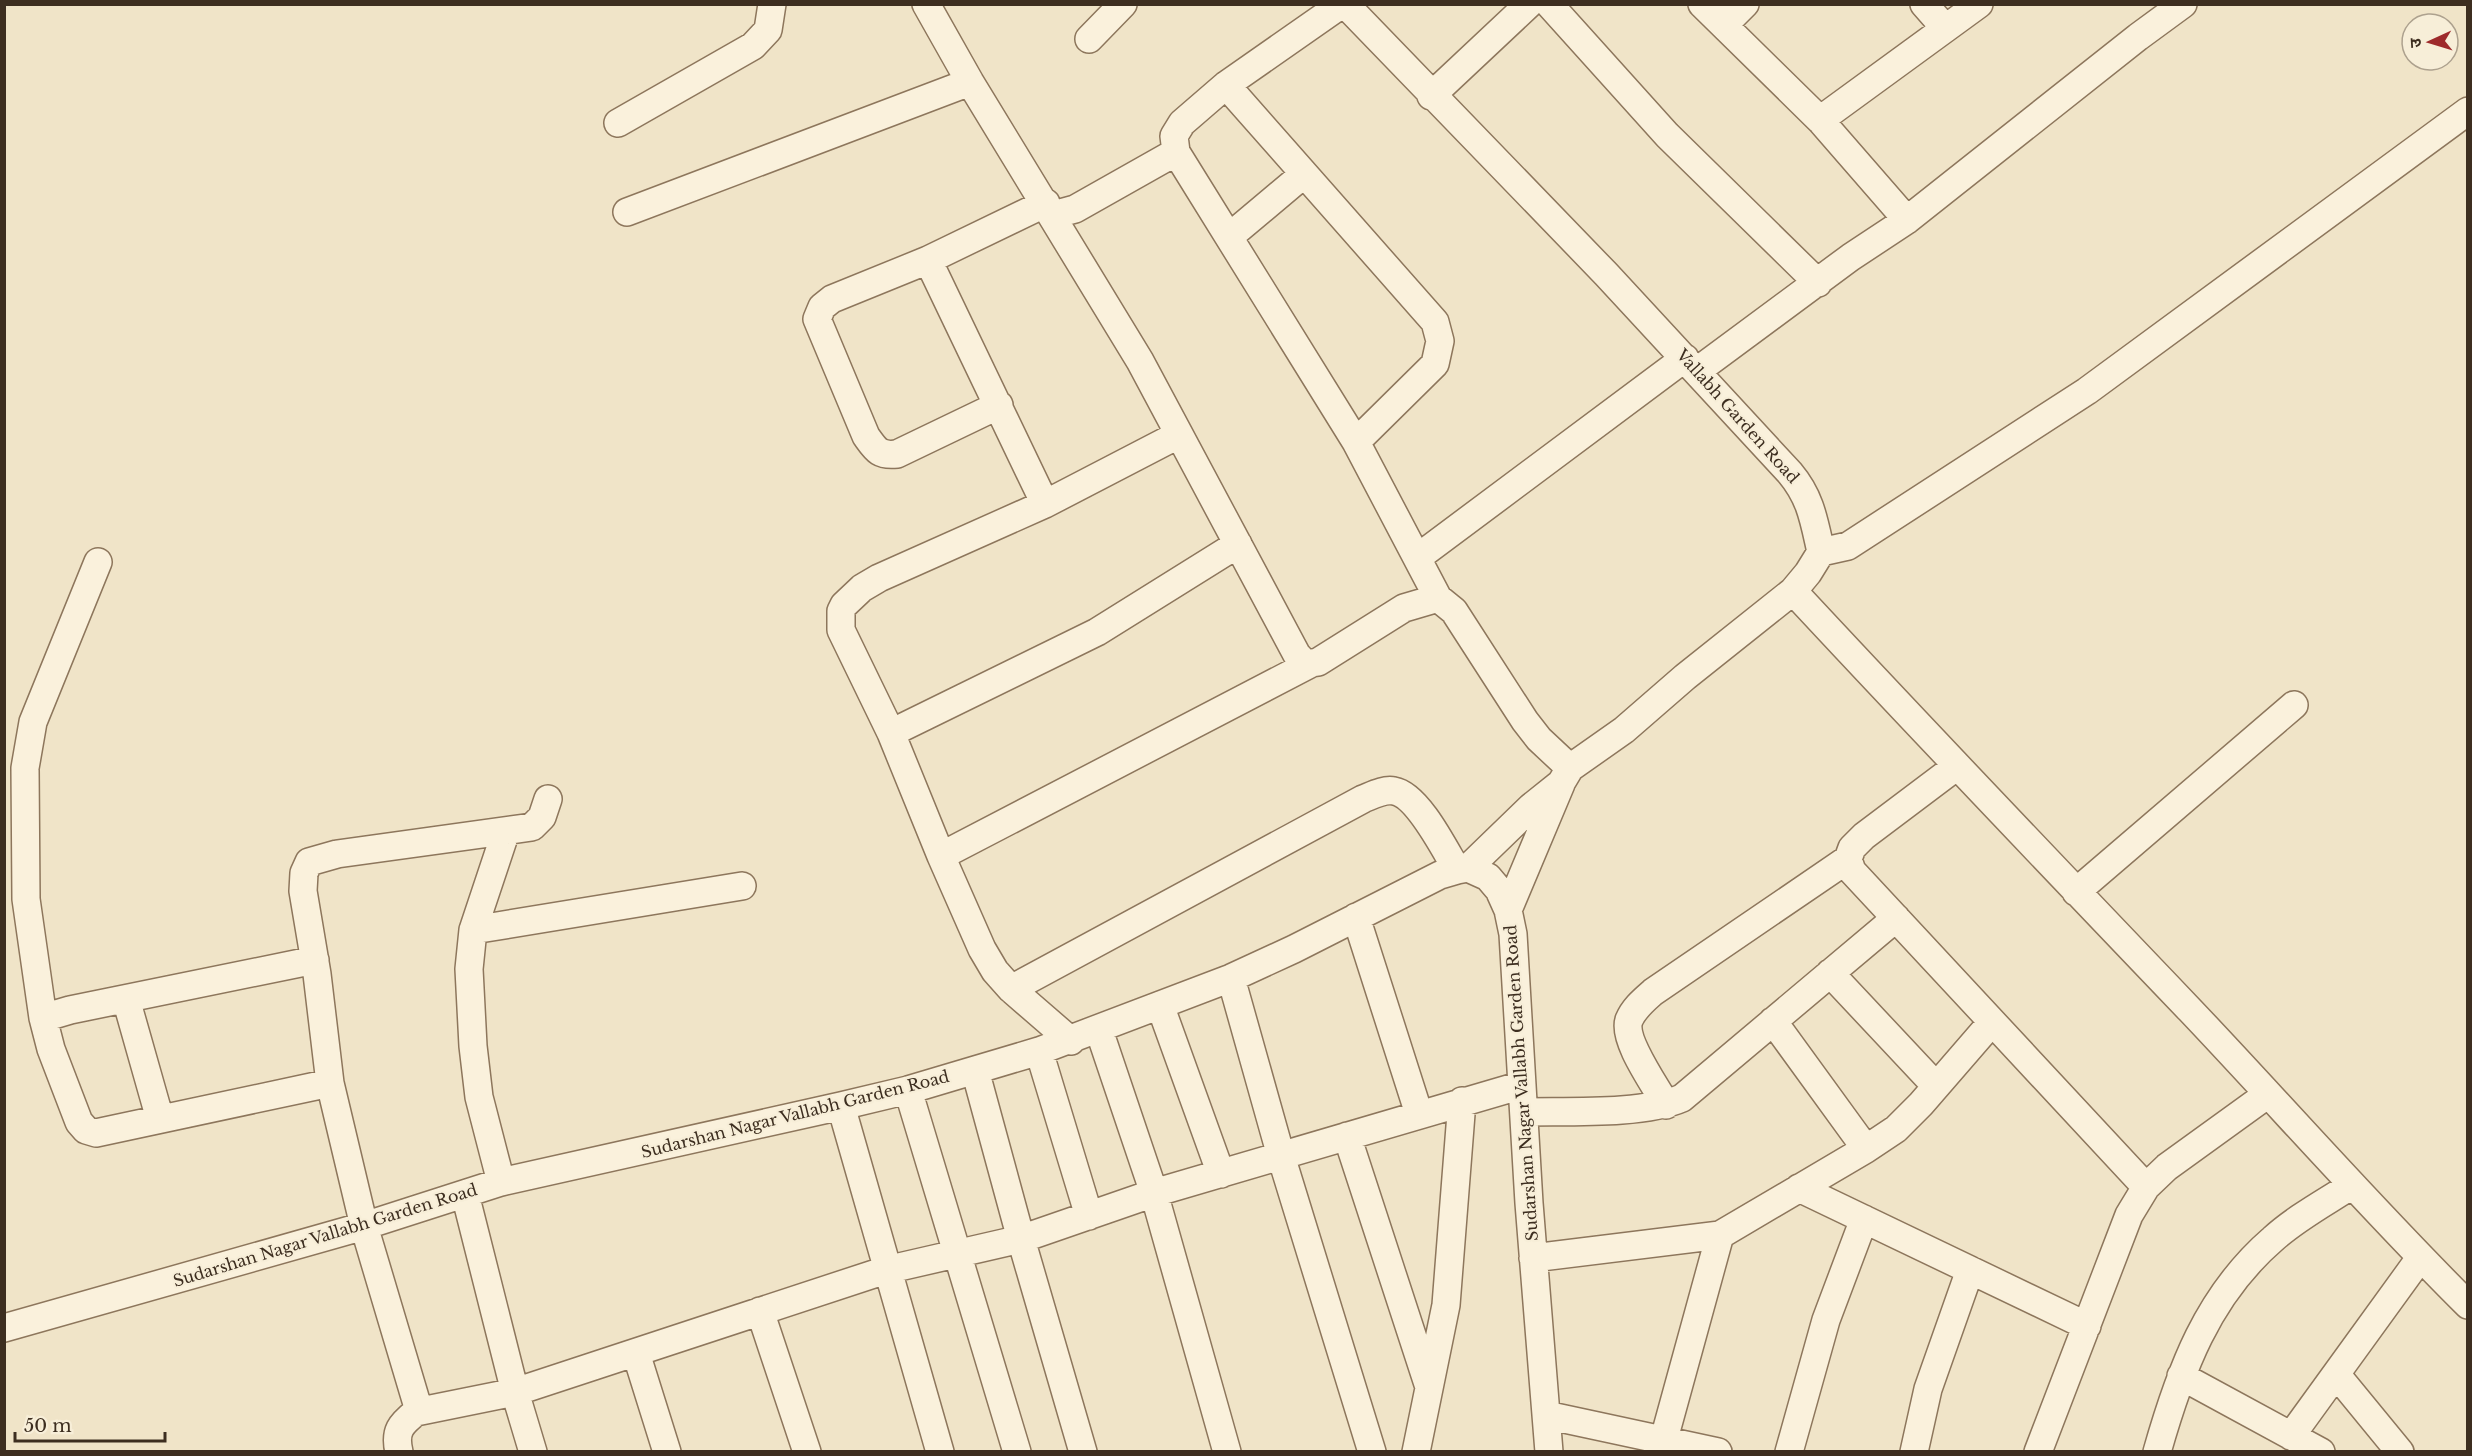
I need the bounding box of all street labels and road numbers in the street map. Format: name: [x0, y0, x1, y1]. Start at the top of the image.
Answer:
street label: Vallabh Garden Road: [1672, 344, 1804, 487]
street label: Sudarshan Nagar Vallabh Garden Road: [1500, 924, 1542, 1242]
street label: Sudarshan Nagar Vallabh Garden Road: [639, 1066, 951, 1162]
street label: Sudarshan Nagar Vallabh Garden Road: [170, 1179, 480, 1291]

